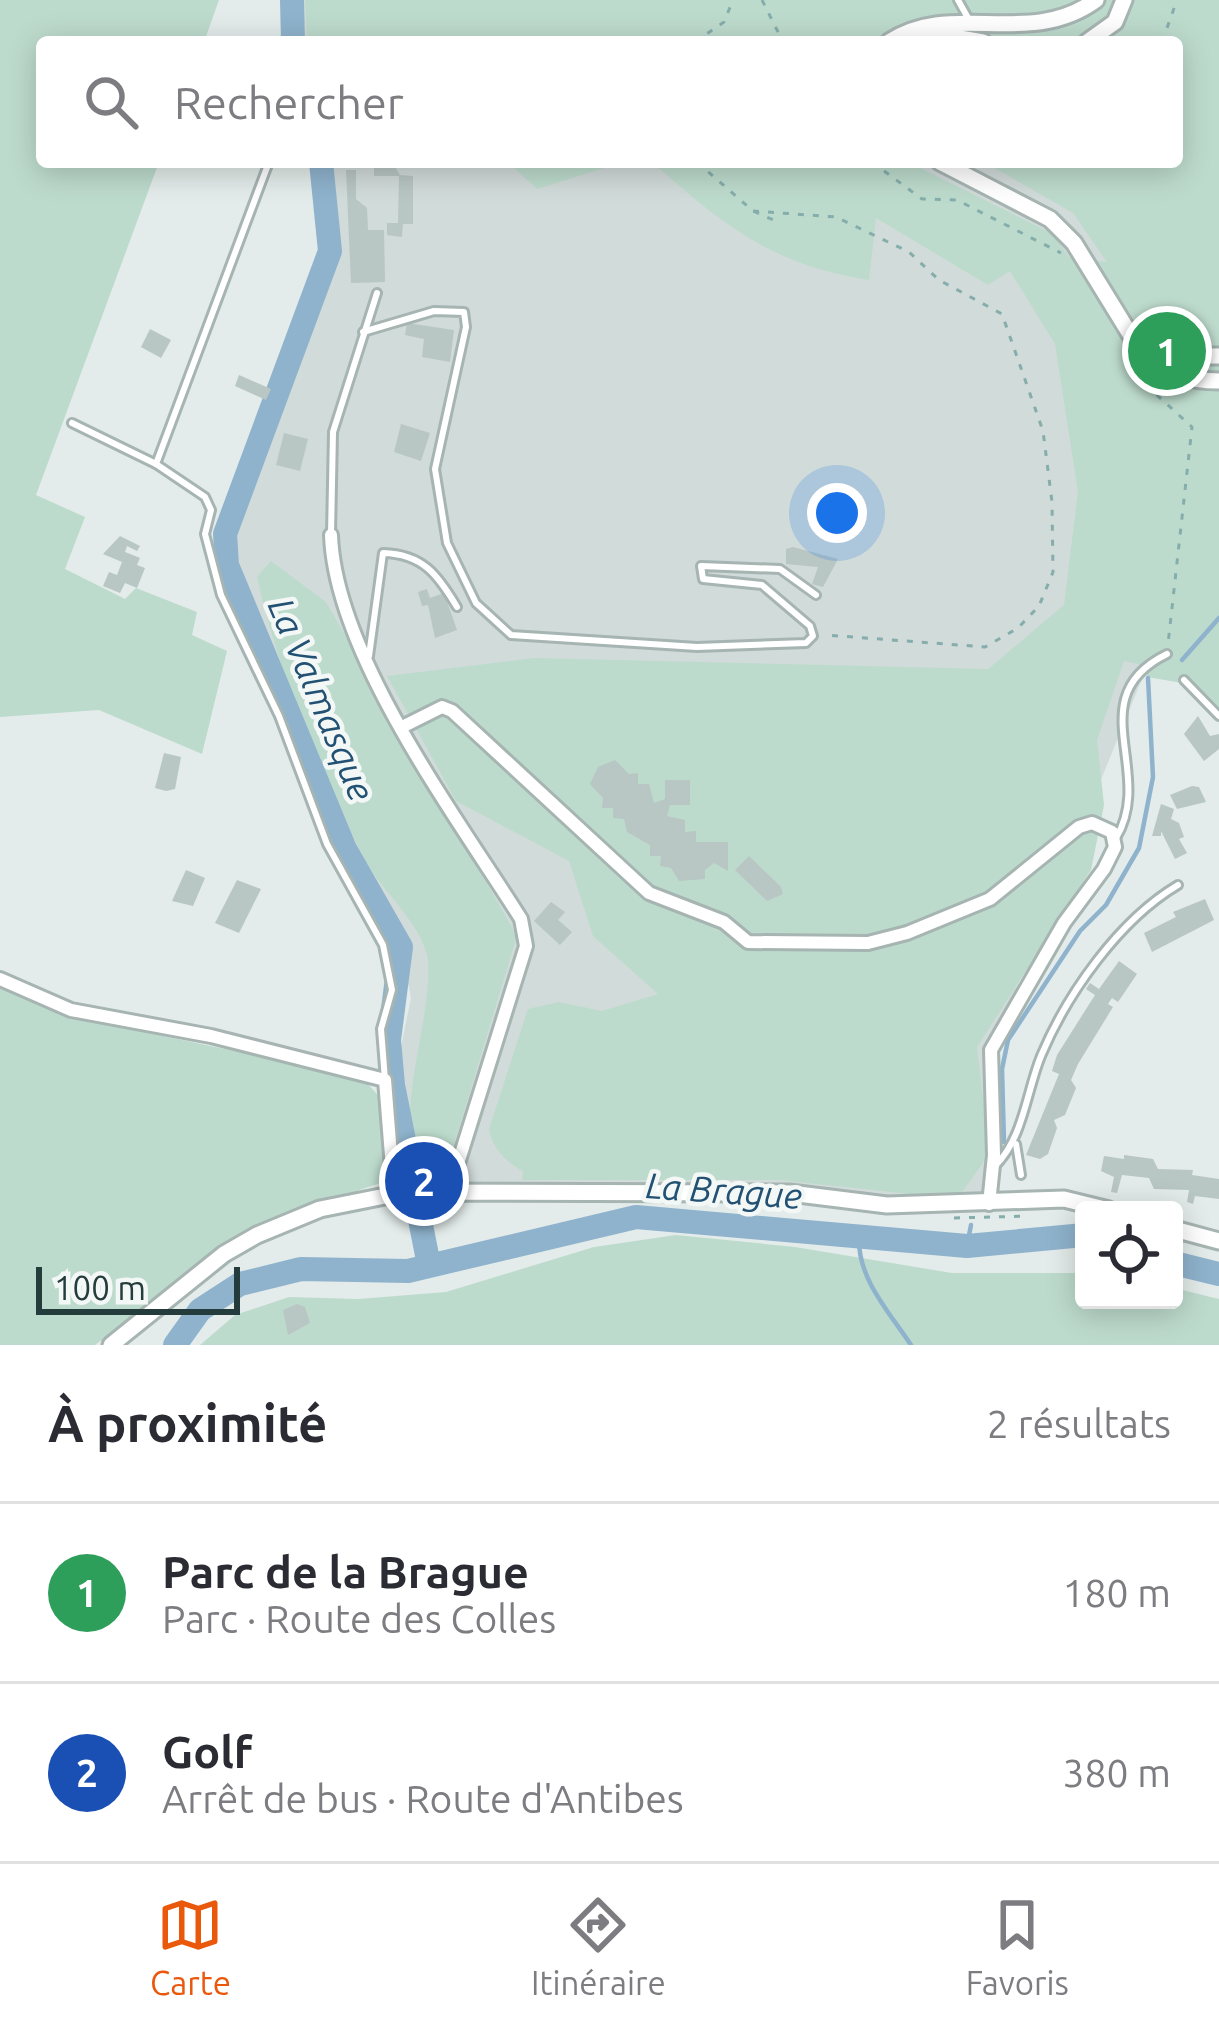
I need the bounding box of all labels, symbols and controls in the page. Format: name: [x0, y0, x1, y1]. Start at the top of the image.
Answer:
search box: [36, 36, 1183, 168]
icon: search: [78, 69, 144, 135]
text: Rechercher: [174, 77, 404, 128]
pin: 1: [1128, 306, 1206, 396]
your location: [807, 483, 867, 543]
water label: La Valmasque: [261, 592, 383, 806]
pin: 2: [385, 1136, 463, 1226]
water label: La Brague: [645, 1164, 803, 1216]
map controls: [1075, 1201, 1183, 1309]
button: locate: [1075, 1201, 1183, 1309]
scale bar: [36, 1261, 240, 1314]
text: 100 m: [54, 1269, 146, 1306]
text: À proximité: [48, 1394, 327, 1452]
text: 2 résultats: [987, 1402, 1171, 1445]
text: Parc de la Brague: [162, 1546, 529, 1597]
text: 1: [76, 1571, 98, 1614]
text: 180 m: [1062, 1571, 1171, 1614]
text: Parc · Route des Colles: [162, 1597, 556, 1640]
text: Golf: [162, 1726, 252, 1777]
text: 2: [76, 1751, 98, 1794]
text: 380 m: [1062, 1751, 1171, 1794]
text: Arrêt de bus · Route d'Antibes: [162, 1777, 684, 1820]
tab: Carte: [150, 1892, 231, 2001]
tab: Itinéraire: [531, 1892, 666, 2001]
tab: Favoris: [966, 1892, 1069, 2001]

